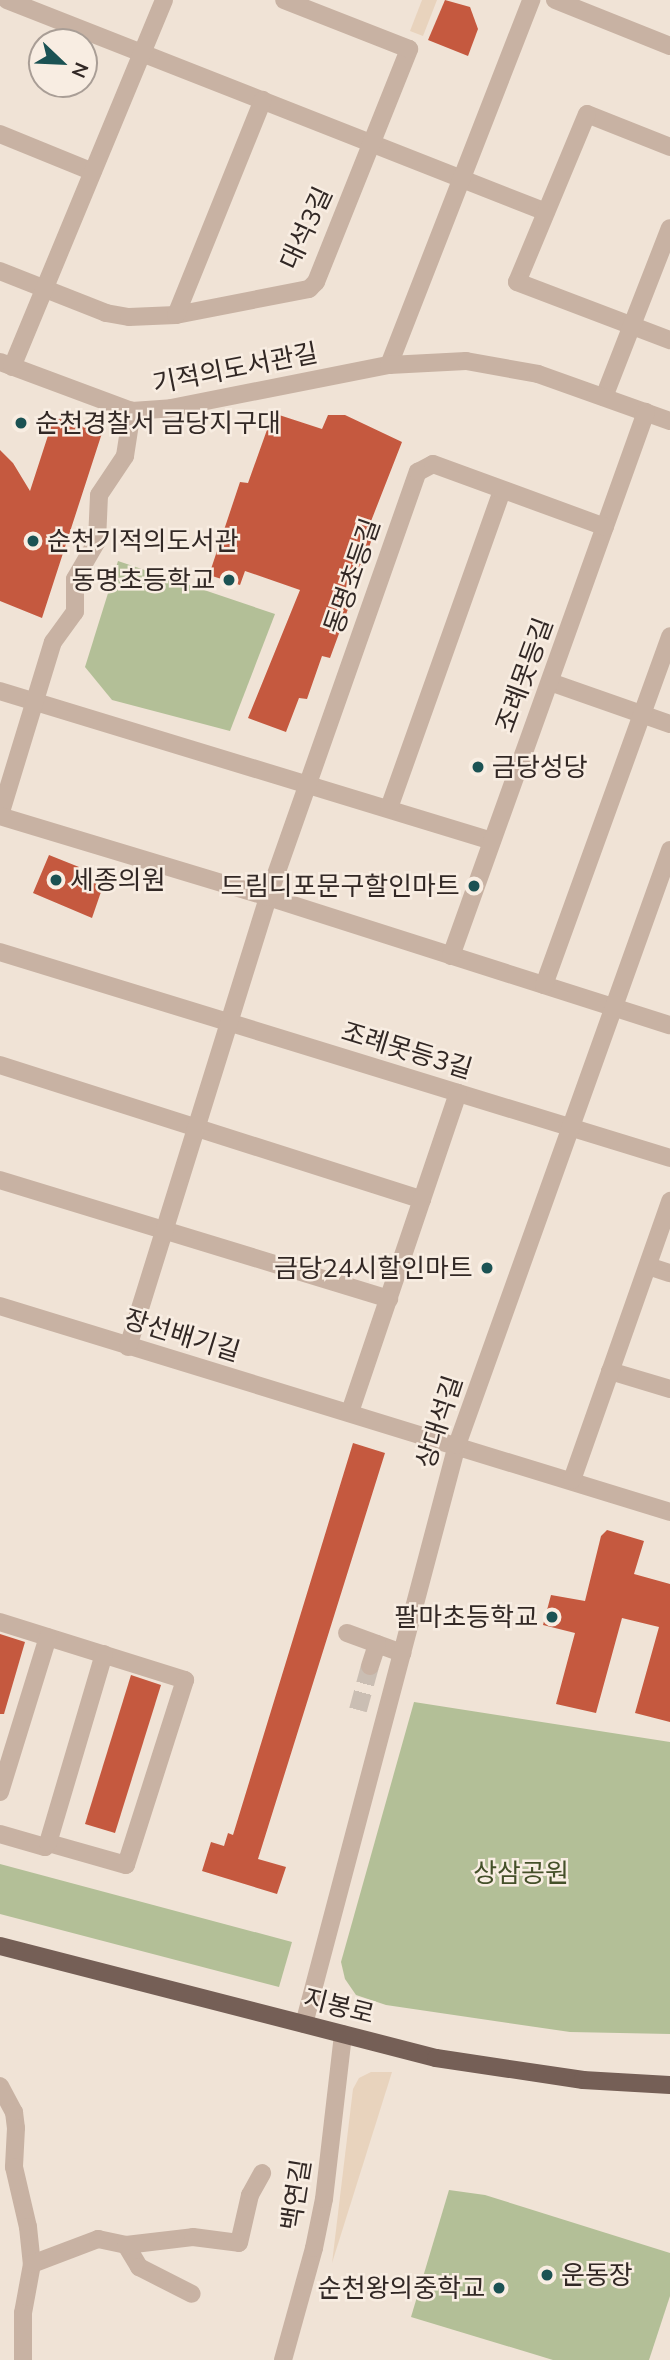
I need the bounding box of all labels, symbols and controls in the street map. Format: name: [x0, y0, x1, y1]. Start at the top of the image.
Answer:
north arrow: [28, 28, 98, 98]
text: N: [67, 59, 94, 82]
street label: 대석3길: [273, 182, 339, 274]
street label: 기적의도서관길: [150, 337, 320, 399]
place label: 순천경찰서 금당지구대: [35, 407, 281, 439]
marker: 순천경찰서 금당지구대: [13, 415, 29, 431]
street label: 동명초등길: [318, 514, 386, 638]
place label: 순천기적의도서관: [47, 525, 238, 557]
marker: 순천기적의도서관: [25, 533, 41, 549]
place label: 동명초등학교: [71, 564, 215, 596]
marker: 동명초등학교: [221, 572, 237, 588]
street label: 조례못등길: [489, 613, 559, 737]
place label: 금당성당: [492, 751, 588, 783]
marker: 금당성당: [470, 759, 486, 775]
place label: 세종의원: [70, 864, 166, 896]
place label: 드림디포문구할인마트: [221, 870, 460, 902]
marker: 세종의원: [48, 872, 64, 888]
marker: 드림디포문구할인마트: [466, 878, 482, 894]
street label: 조례못등3길: [338, 1015, 476, 1085]
place label: 금당24시할인마트: [274, 1252, 473, 1284]
marker: 금당24시할인마트: [479, 1260, 495, 1276]
street label: 장선배기길: [120, 1303, 244, 1367]
street label: 상대석길: [409, 1372, 469, 1472]
place label: 팔마초등학교: [394, 1601, 538, 1633]
marker: 팔마초등학교: [544, 1609, 560, 1625]
park label: 상삼공원: [473, 1857, 569, 1889]
street label: 지봉로: [300, 1982, 378, 2030]
street label: 백연길: [275, 2157, 317, 2233]
place label: 운동장: [561, 2259, 633, 2291]
marker: 운동장: [539, 2267, 555, 2283]
place label: 순천왕의중학교: [318, 2272, 485, 2304]
marker: 순천왕의중학교: [491, 2280, 507, 2296]

